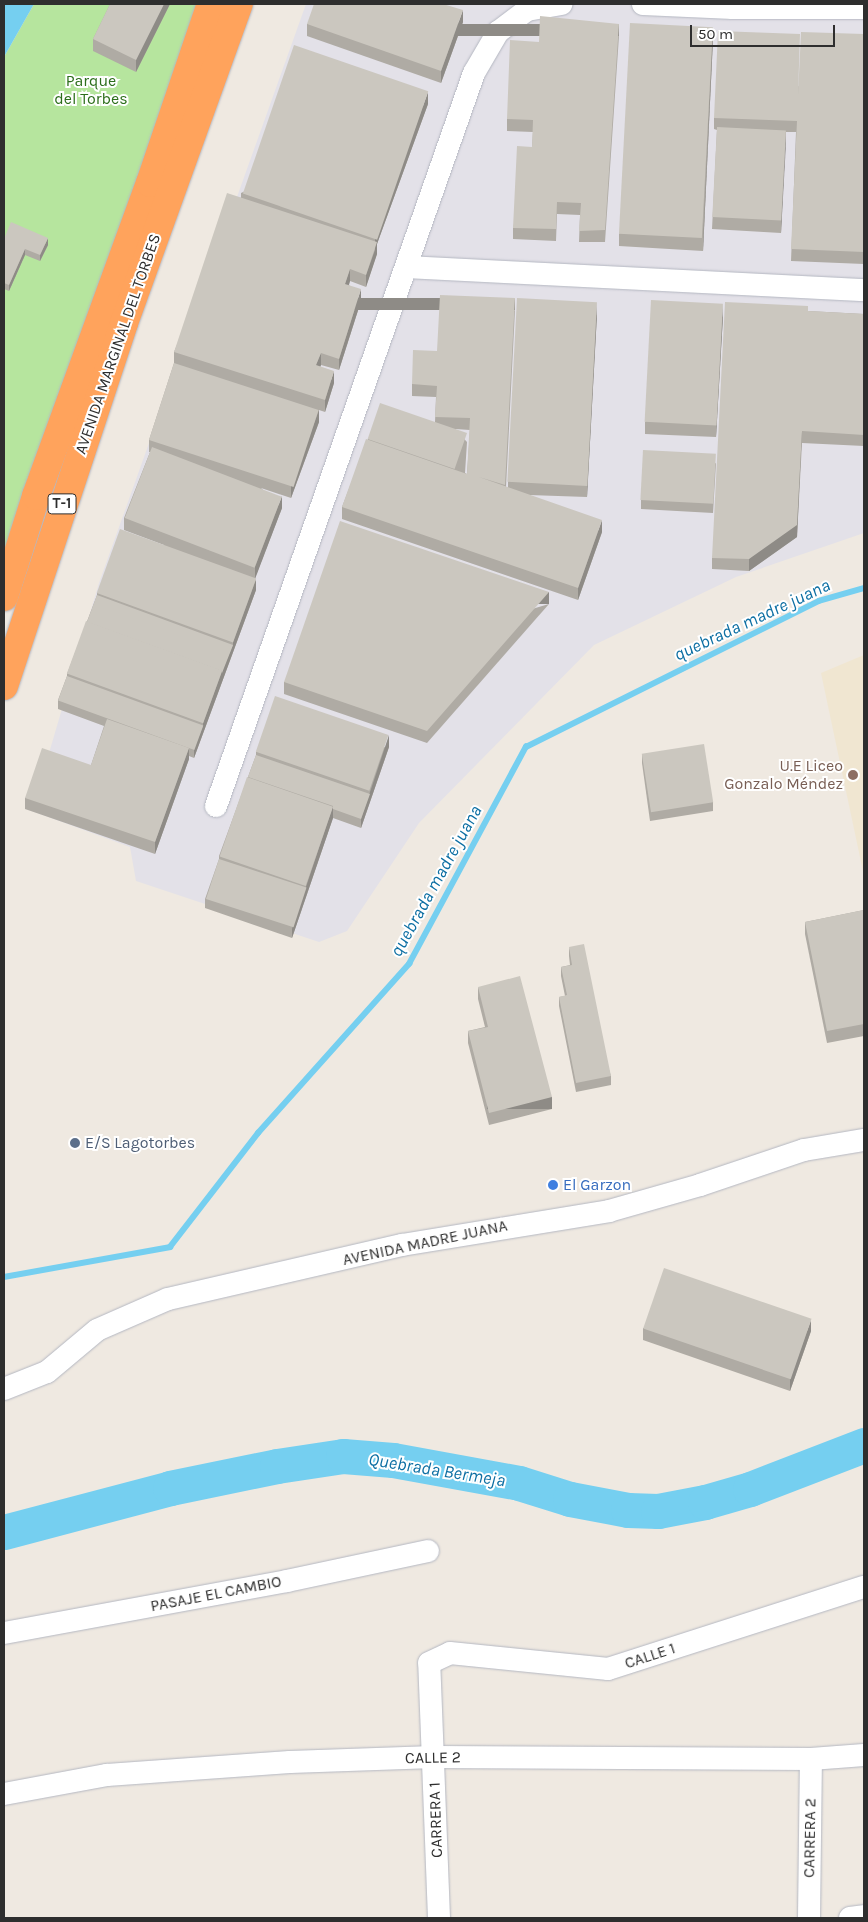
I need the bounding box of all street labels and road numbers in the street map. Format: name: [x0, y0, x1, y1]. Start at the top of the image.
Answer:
street label: AVENIDA MARGINAL DEL TORBES: [71, 231, 165, 457]
road number: T-1: [47, 492, 77, 516]
street label: AVENIDA MADRE JUANA: [341, 1216, 509, 1270]
street label: PASAJE EL CAMBIO: [149, 1572, 283, 1616]
street label: CALLE 1: [622, 1639, 678, 1673]
street label: CALLE 2: [405, 1748, 461, 1768]
street label: CARRERA 1: [425, 1782, 447, 1858]
street label: CARRERA 2: [800, 1798, 820, 1878]

